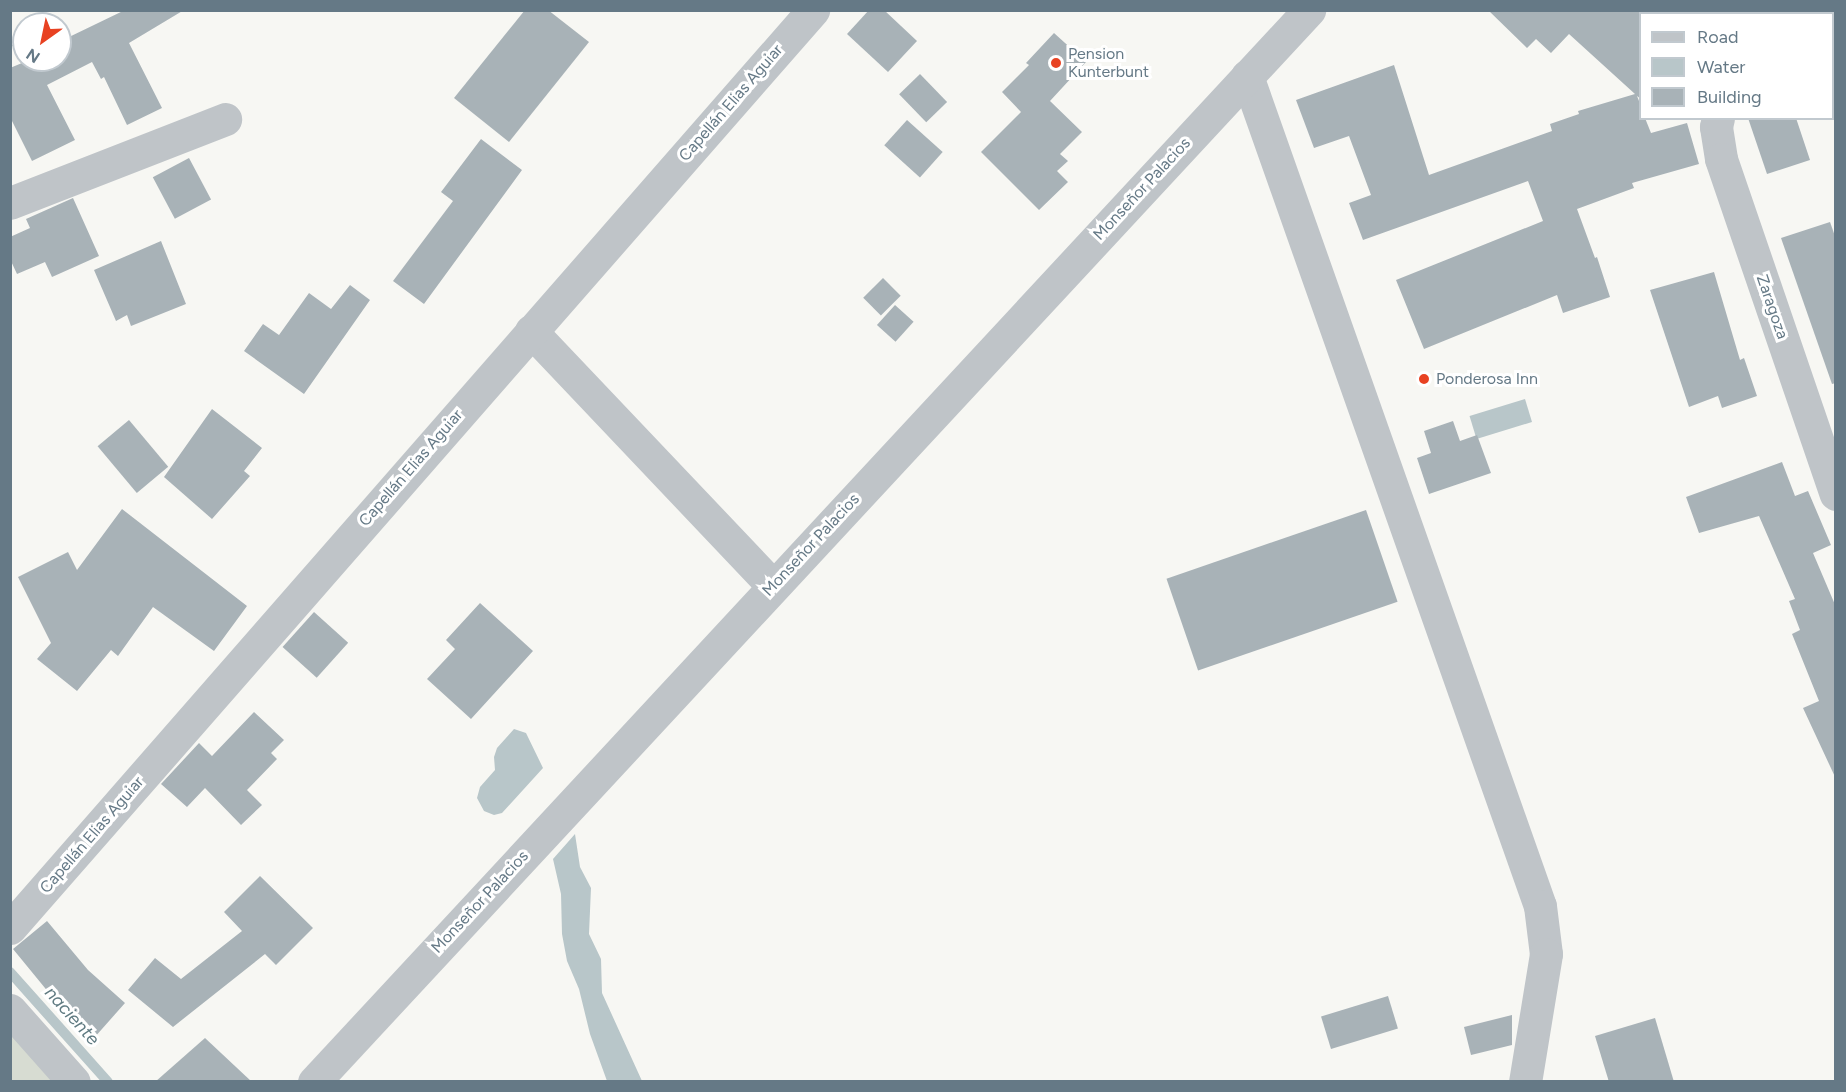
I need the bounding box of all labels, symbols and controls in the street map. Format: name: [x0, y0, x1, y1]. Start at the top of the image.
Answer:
north arrow: [12, 12, 72, 72]
legend: [1639, 12, 1834, 120]
text: Road: [1697, 26, 1738, 48]
street label: Capellán Elias Aguiar: [675, 41, 787, 165]
place label: Pension Kunterbunt: [1068, 44, 1149, 82]
text: N: [23, 45, 43, 67]
marker: Pension Kunterbunt: [1049, 56, 1063, 70]
text: Water: [1697, 56, 1745, 78]
text: Building: [1697, 86, 1762, 108]
street label: Monseñor Palacios: [1089, 134, 1195, 244]
street label: Zaragoza: [1752, 272, 1792, 342]
place label: Ponderosa Inn: [1436, 369, 1538, 389]
marker: Ponderosa Inn: [1417, 372, 1431, 386]
street label: Capellán Elias Aguiar: [355, 406, 467, 530]
street label: Monseñor Palacios: [758, 490, 864, 600]
street label: Capellán Elias Aguiar: [36, 773, 148, 897]
street label: Monseñor Palacios: [427, 847, 533, 957]
water label: naciente: [40, 982, 104, 1050]

